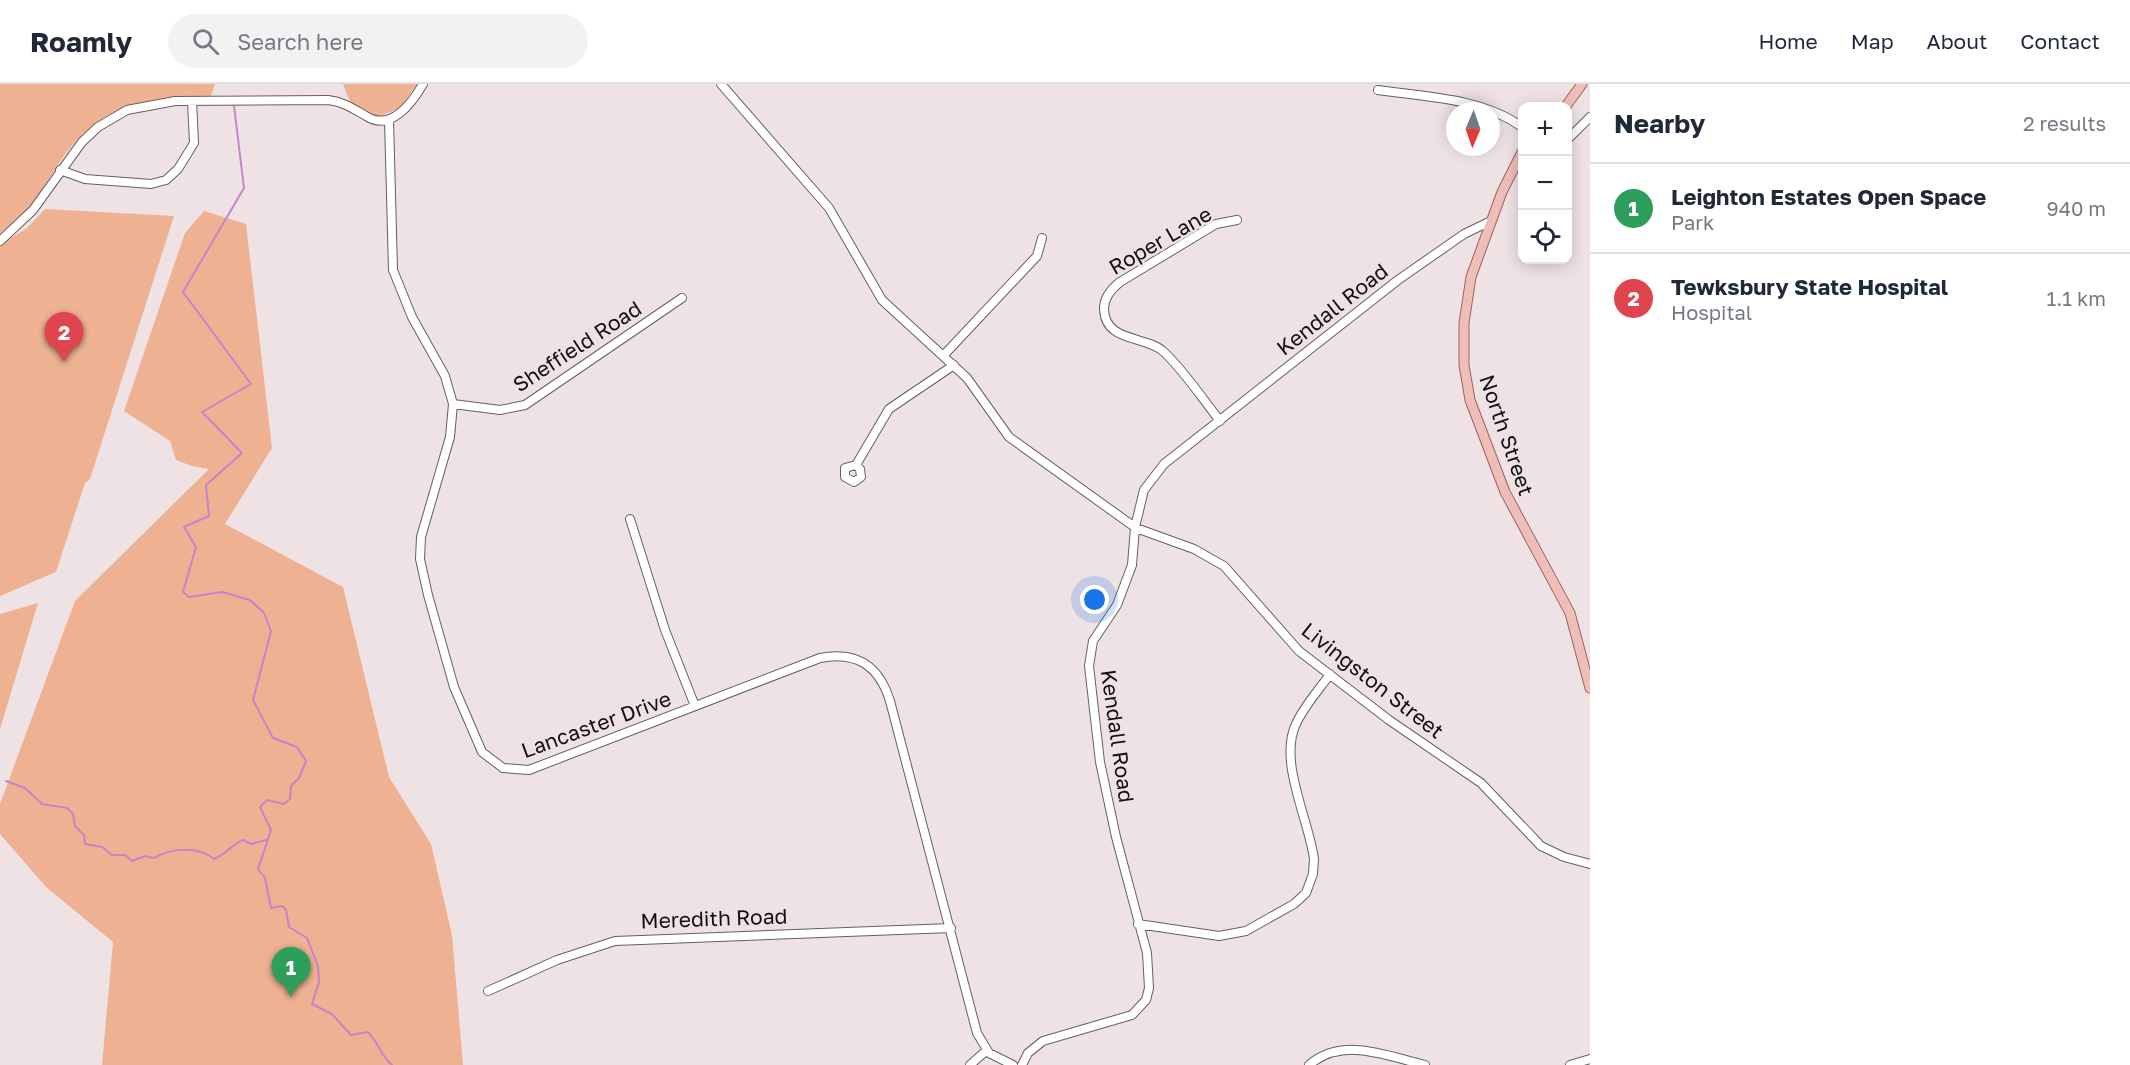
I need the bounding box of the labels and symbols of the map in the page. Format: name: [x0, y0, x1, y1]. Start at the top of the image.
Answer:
north arrow: [1446, 102, 1500, 156]
street label: Roper Lane: [1104, 200, 1216, 280]
street label: Kendall Road: [1271, 257, 1393, 361]
street label: Sheffield Road: [508, 295, 646, 397]
pin: 2: [44, 312, 84, 362]
street label: North Street: [1474, 371, 1540, 499]
your location: [1080, 585, 1109, 614]
street label: Livingston Street: [1297, 616, 1449, 744]
street label: Kendall Road: [1096, 668, 1140, 804]
street label: Lancaster Drive: [518, 685, 674, 763]
street label: Meredith Road: [640, 902, 788, 934]
pin: 1: [272, 948, 310, 997]

